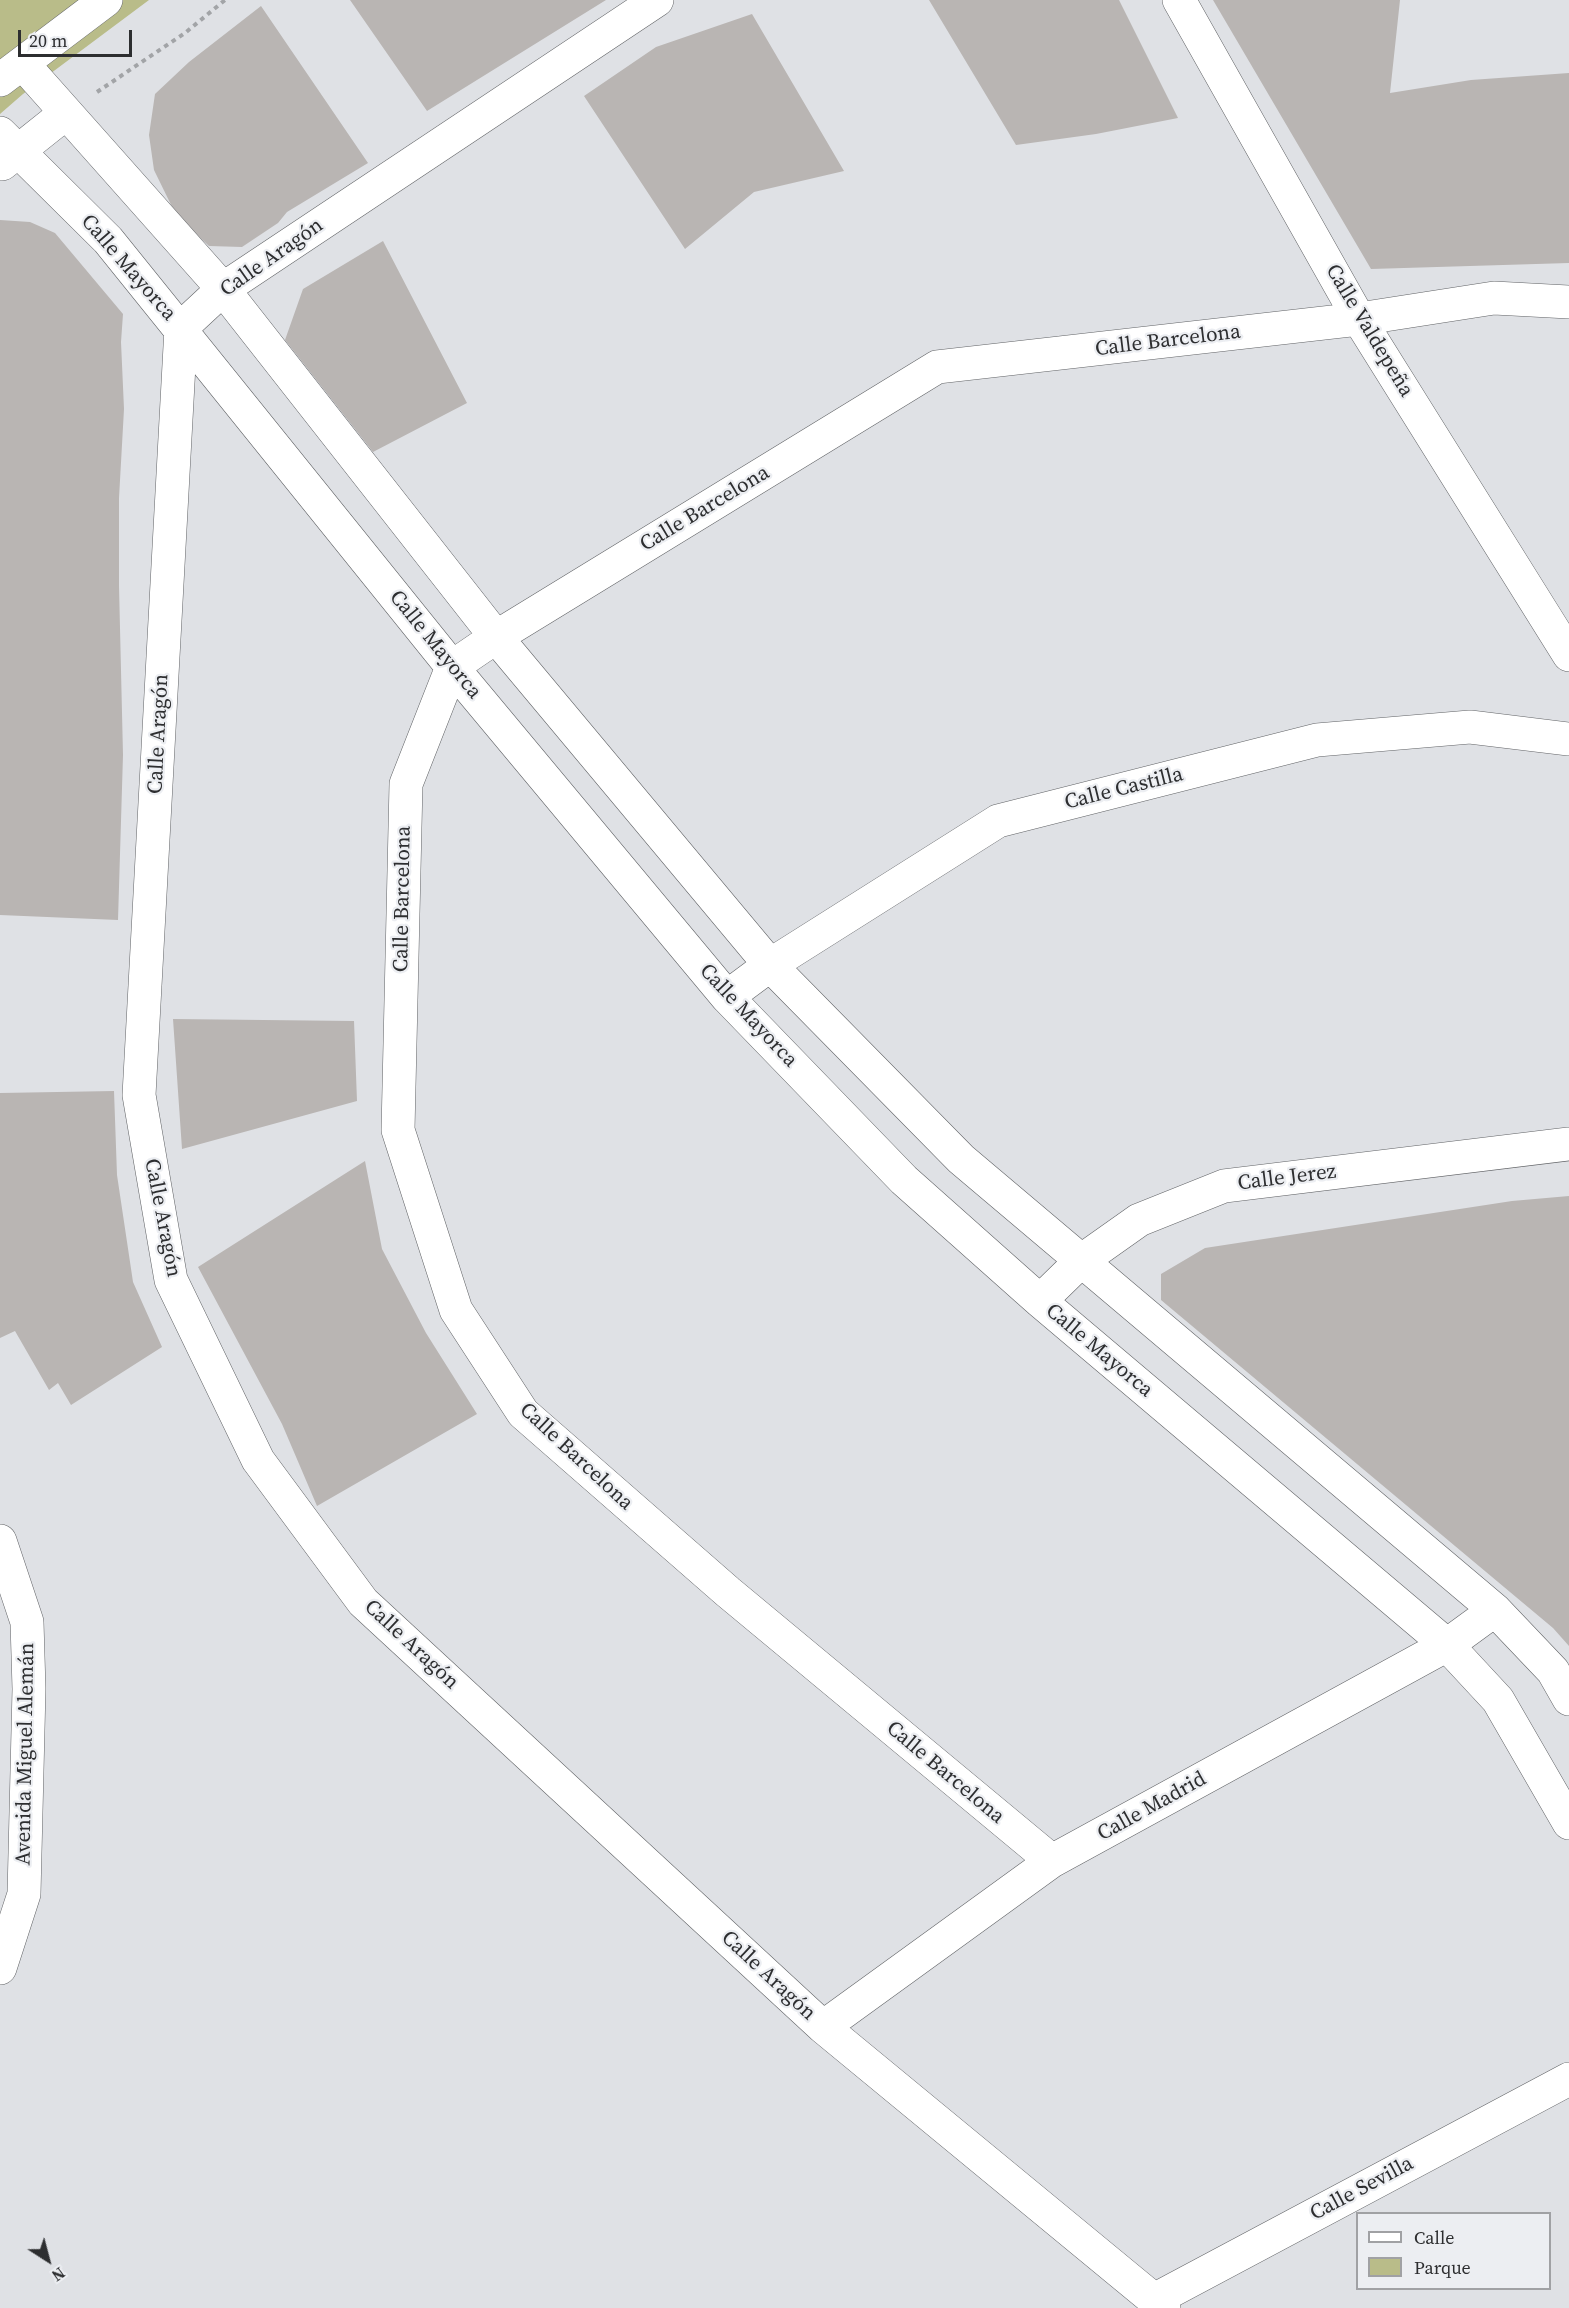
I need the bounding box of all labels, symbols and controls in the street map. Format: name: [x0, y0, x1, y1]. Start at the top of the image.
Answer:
scale bar: [21, 18, 135, 56]
text: 20 m: [29, 28, 67, 53]
street label: Calle Mayorca: [75, 210, 181, 326]
street label: Calle Aragón: [216, 213, 328, 303]
street label: Calle Valdepeña: [1320, 260, 1418, 402]
street label: Calle Barcelona: [1094, 320, 1242, 362]
street label: Calle Barcelona: [636, 460, 774, 558]
street label: Calle Mayorca: [384, 586, 486, 704]
street label: Calle Aragón: [143, 673, 175, 795]
street label: Calle Castilla: [1062, 762, 1186, 816]
street label: Calle Barcelona: [389, 826, 417, 972]
street label: Calle Mayorca: [694, 959, 802, 1073]
street label: Calle Aragón: [138, 1157, 186, 1279]
street label: Calle Jerez: [1236, 1159, 1338, 1197]
street label: Calle Mayorca: [1040, 1299, 1158, 1403]
street label: Calle Barcelona: [514, 1398, 638, 1516]
street label: Calle Aragón: [359, 1595, 463, 1695]
street label: Avenida Miguel Alemán: [11, 1642, 41, 1866]
street label: Calle Barcelona: [881, 1716, 1009, 1830]
street label: Calle Madrid: [1093, 1767, 1211, 1847]
street label: Calle Aragón: [716, 1926, 820, 2026]
street label: Calle Sevilla: [1306, 2151, 1418, 2227]
legend: [1356, 2212, 1551, 2290]
text: Calle: [1414, 2225, 1454, 2250]
north arrow: [18, 2230, 78, 2290]
text: Parque: [1414, 2255, 1471, 2280]
text: N: [47, 2262, 70, 2287]

